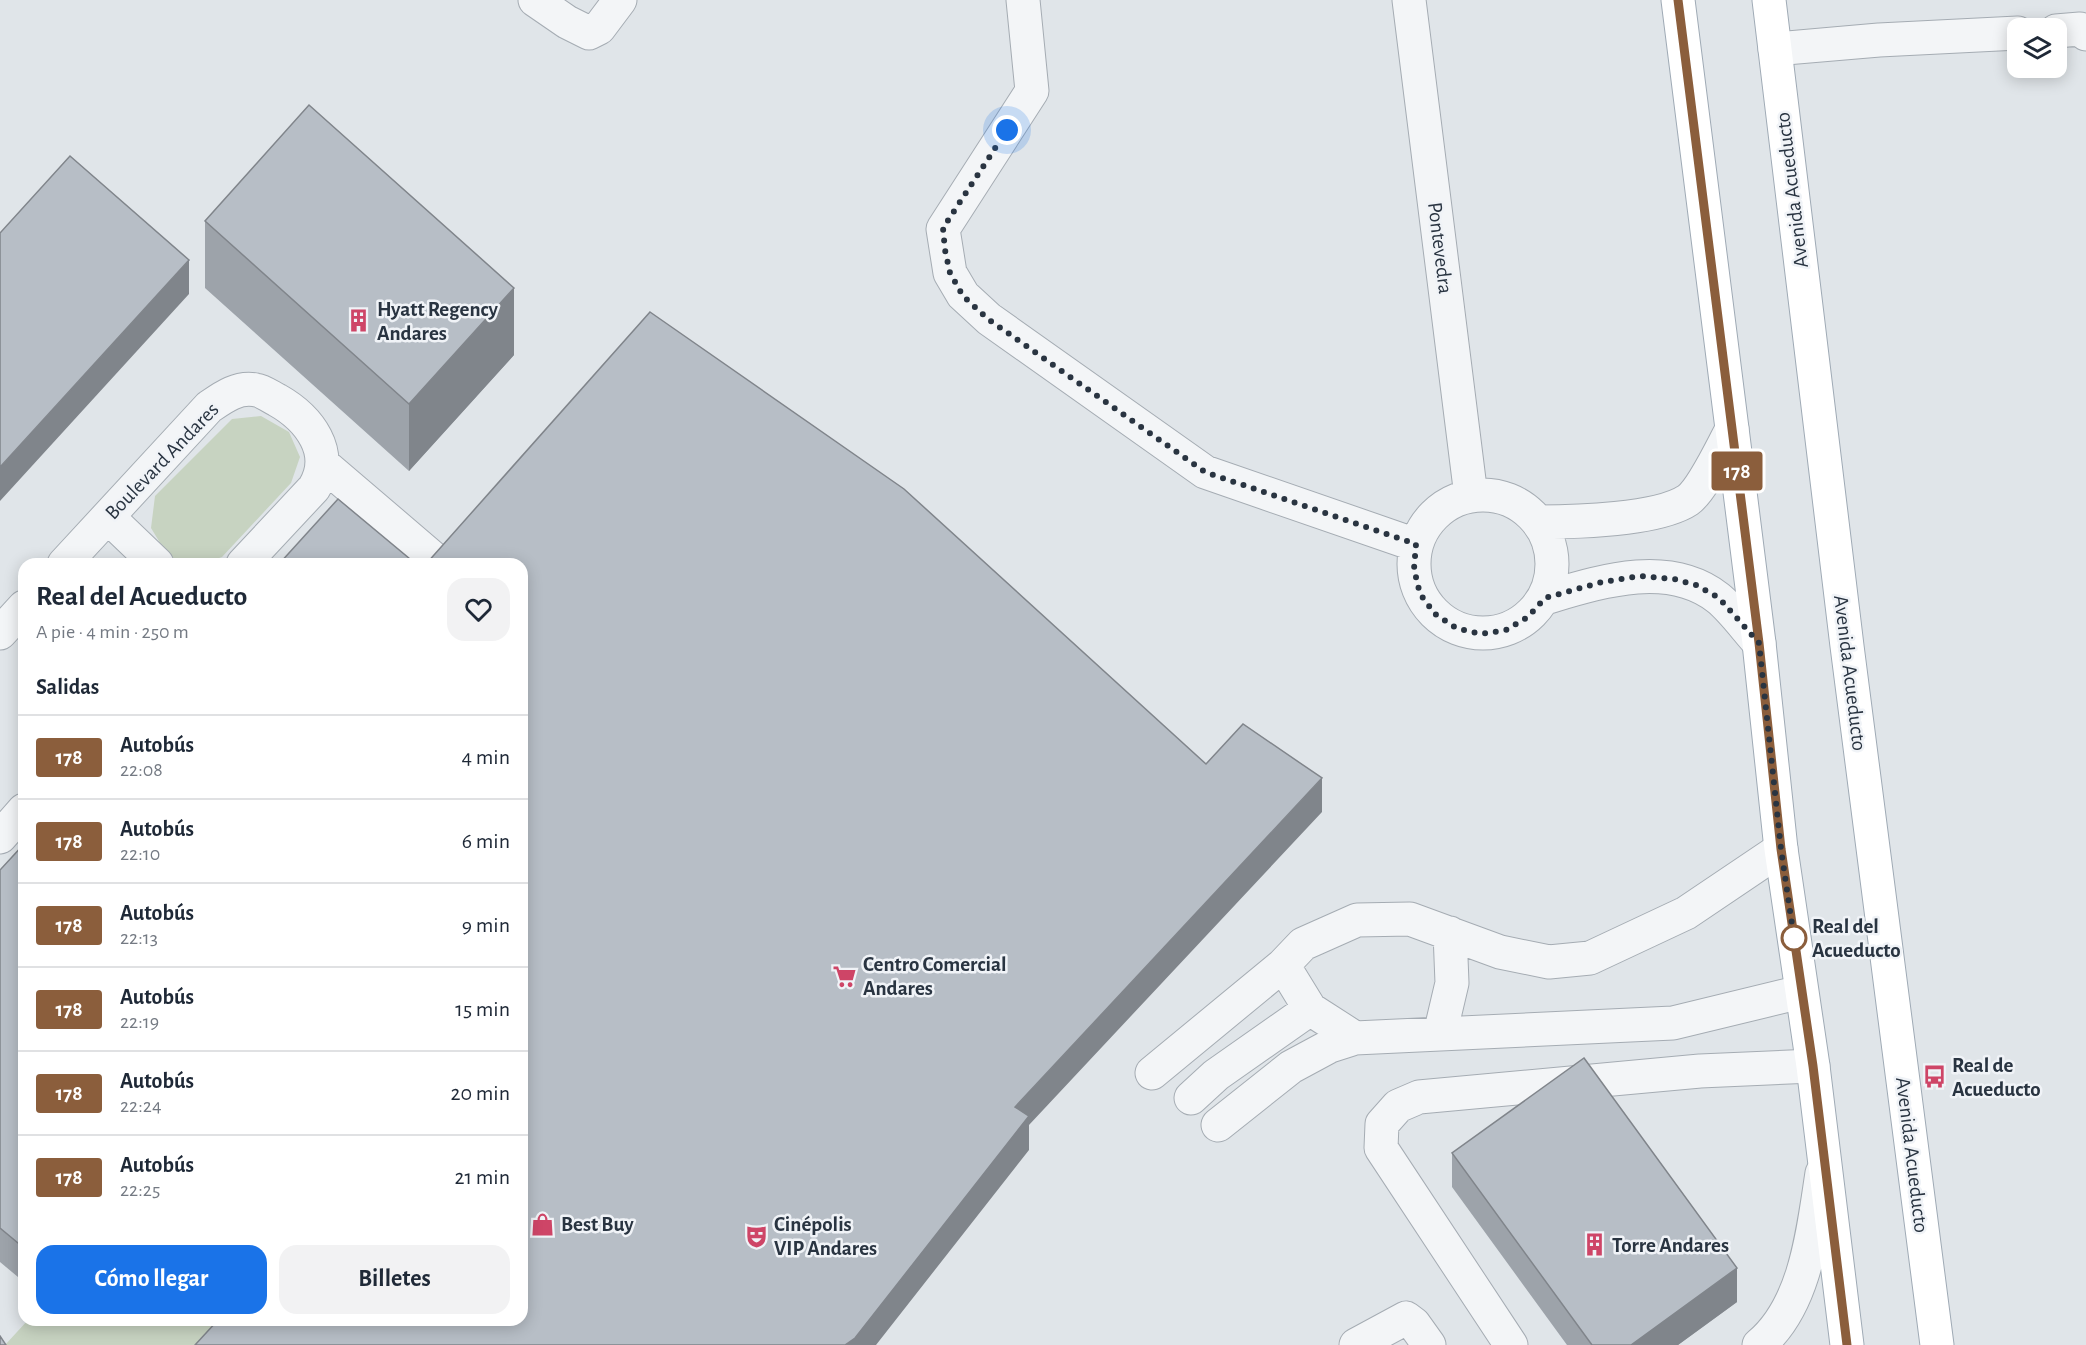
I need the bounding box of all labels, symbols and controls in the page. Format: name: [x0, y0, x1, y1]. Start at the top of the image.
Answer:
map controls: [2007, 18, 2067, 78]
button: layers: [2007, 18, 2067, 78]
street label: Avenida Acueducto: [1772, 111, 1812, 269]
your location: [992, 115, 1022, 145]
street label: Pontevedra: [1424, 201, 1456, 295]
place label: Hyatt Regency Andares: [377, 299, 499, 344]
building icon: Hyatt Regency Andares: [346, 308, 372, 334]
street label: Boulevard Andares: [101, 399, 223, 523]
line badge: 178: [1702, 452, 1772, 490]
text: 178: [1724, 461, 1751, 482]
button: heart: [447, 578, 510, 641]
text: Real del Acueducto: [36, 583, 247, 611]
street label: Avenida Acueducto: [1830, 594, 1870, 752]
text: A pie · 4 min · 250 m: [36, 622, 189, 642]
text: Salidas: [36, 676, 99, 698]
text: Autobús: [120, 734, 194, 756]
text: 4 min: [462, 746, 510, 768]
text: 178: [56, 747, 83, 768]
text: 22:08: [120, 760, 163, 780]
text: Autobús: [120, 818, 194, 840]
text: 6 min: [462, 830, 510, 852]
text: 178: [56, 831, 83, 852]
text: 22:10: [120, 844, 160, 864]
text: Autobús: [120, 902, 194, 924]
text: 9 min: [462, 914, 510, 936]
text: 178: [56, 915, 83, 936]
place label: Real del Acueducto: [1812, 916, 1901, 961]
marker: Real del Acueducto: [1781, 925, 1807, 951]
text: 22:13: [120, 928, 158, 948]
place label: Centro Comercial Andares: [863, 954, 1007, 999]
supermarket icon: Centro Comercial Andares: [832, 963, 858, 989]
text: Autobús: [120, 986, 194, 1008]
text: 15 min: [455, 998, 510, 1020]
text: 178: [56, 999, 83, 1020]
text: 22:19: [120, 1012, 159, 1032]
place label: Real de Acueducto: [1952, 1055, 2041, 1100]
bus stop icon: Real de Acueducto: [1921, 1064, 1947, 1090]
text: Autobús: [120, 1070, 194, 1092]
street label: Avenida Acueducto: [1892, 1076, 1932, 1234]
text: 20 min: [450, 1082, 510, 1104]
text: 178: [56, 1083, 83, 1104]
text: 22:24: [120, 1096, 162, 1116]
text: Autobús: [120, 1154, 194, 1176]
text: 21 min: [455, 1166, 510, 1188]
text: 178: [56, 1167, 83, 1188]
text: 22:25: [120, 1180, 160, 1200]
shop icon: Best Buy: [530, 1211, 556, 1237]
place label: Best Buy: [561, 1214, 634, 1235]
place label: Cinépolis VIP Andares: [774, 1214, 877, 1259]
theatre icon: Cinépolis VIP Andares: [743, 1223, 769, 1249]
building icon: Torre Andares: [1581, 1232, 1607, 1258]
place label: Torre Andares: [1612, 1235, 1729, 1256]
button: Cómo llegar: [36, 1245, 267, 1314]
button: Billetes: [279, 1245, 510, 1314]

